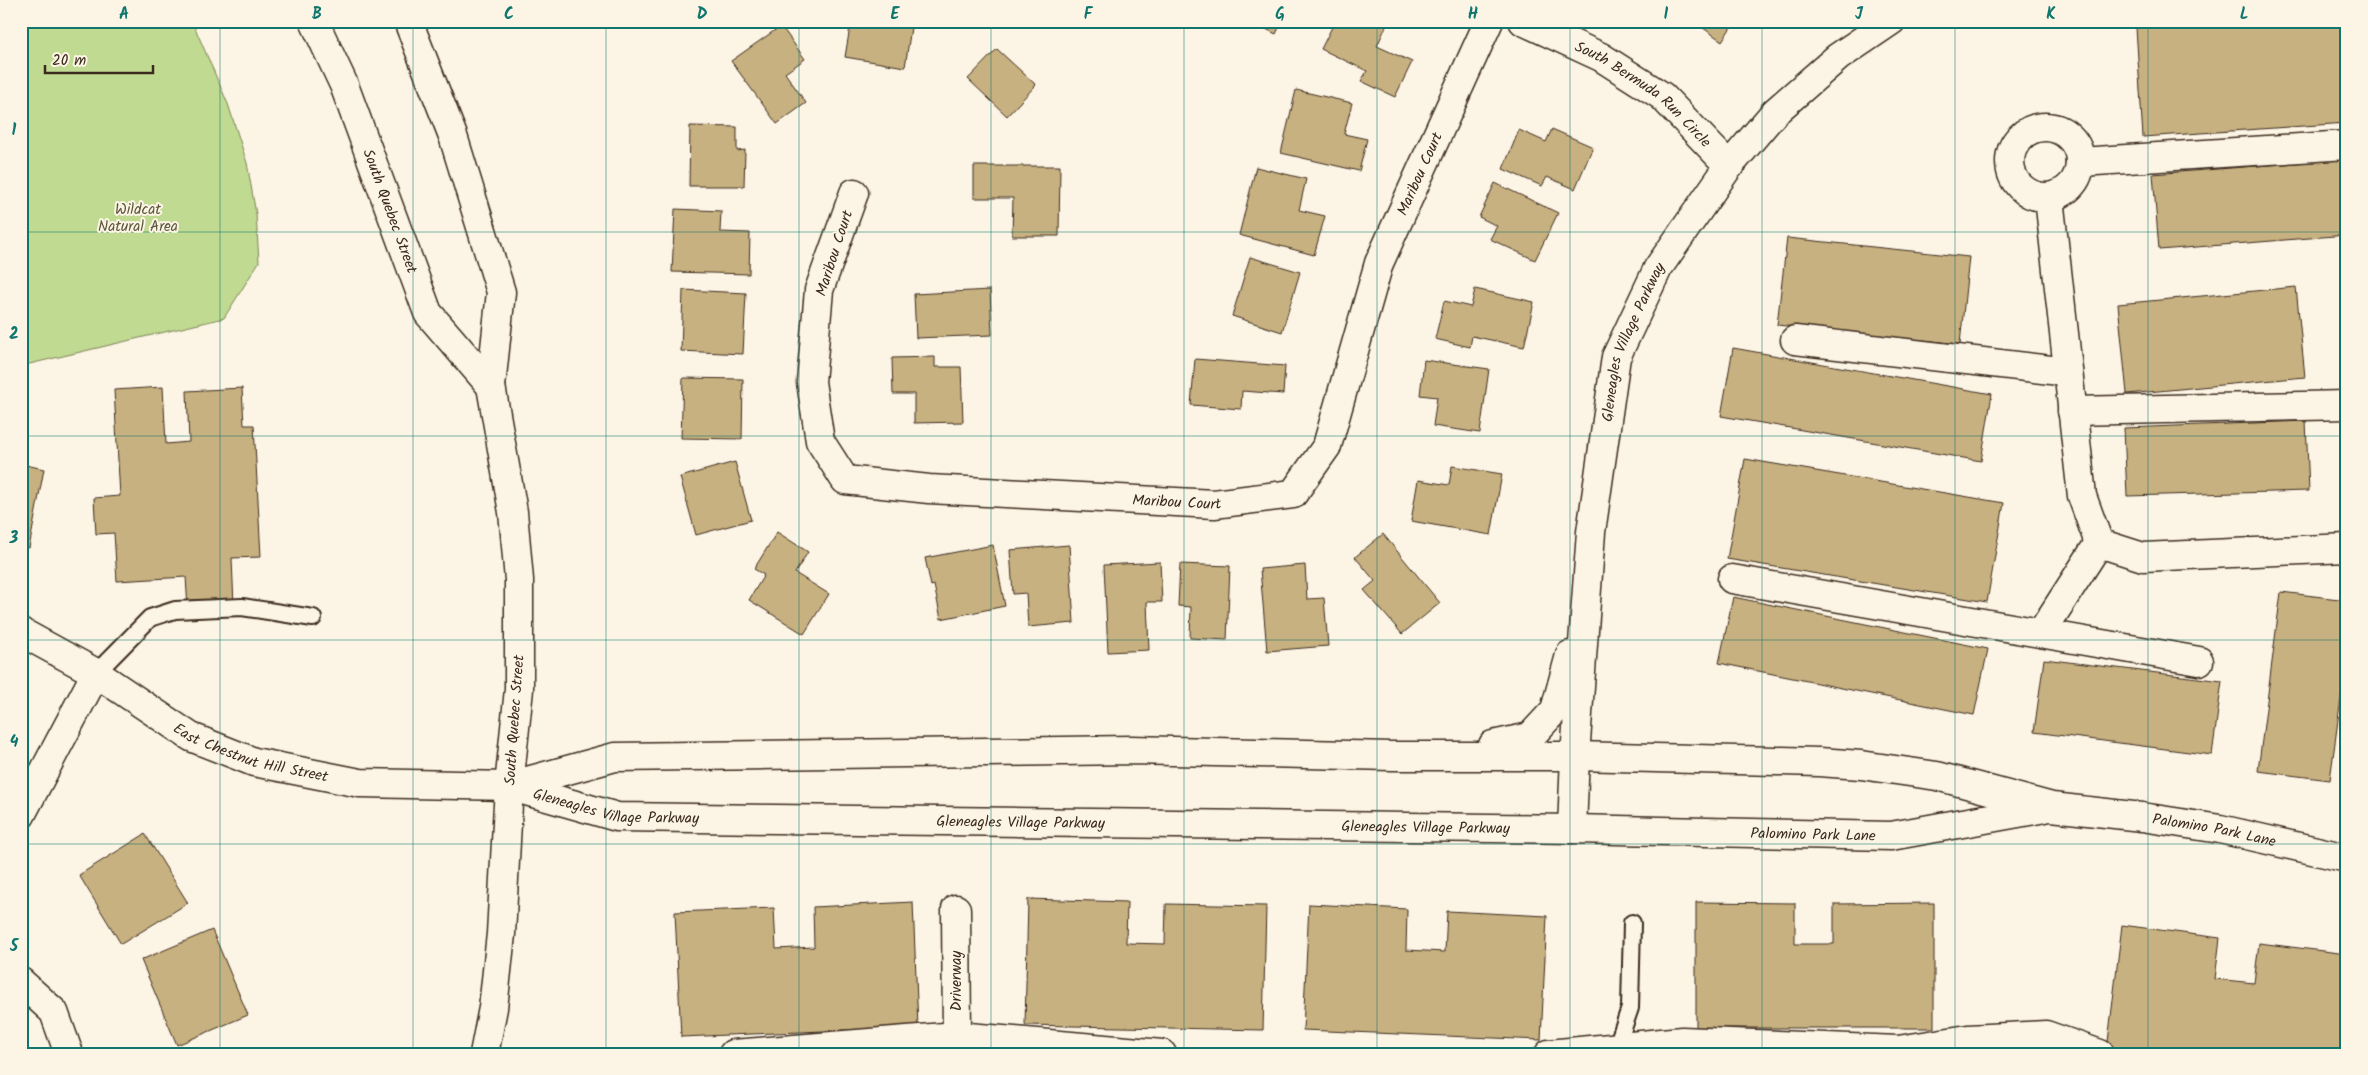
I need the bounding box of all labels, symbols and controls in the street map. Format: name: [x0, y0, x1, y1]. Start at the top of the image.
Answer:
text: A: [119, 2, 129, 27]
text: B: [312, 2, 322, 27]
text: C: [504, 2, 514, 27]
text: D: [697, 2, 708, 27]
text: E: [891, 2, 901, 27]
text: F: [1084, 2, 1094, 27]
text: G: [1275, 2, 1285, 27]
text: H: [1468, 2, 1478, 27]
text: I: [1664, 2, 1669, 27]
text: J: [1855, 2, 1864, 27]
text: K: [2046, 2, 2056, 27]
text: L: [2240, 2, 2248, 27]
street label: South Bermuda Run Circle: [1570, 35, 1717, 154]
scale bar: [45, 42, 152, 74]
text: 20 m: [52, 49, 86, 73]
text: 1: [12, 118, 17, 143]
street label: Maribou Court: [1391, 129, 1450, 220]
street label: South Quebec Street: [356, 146, 423, 277]
park label: Wildcat Natural Area: [98, 198, 178, 239]
street label: Maribou Court: [810, 207, 860, 299]
street label: Gleneagles Village Parkway: [1596, 257, 1672, 423]
text: 2: [9, 322, 19, 347]
street label: Maribou Court: [1132, 489, 1223, 517]
text: 3: [9, 526, 19, 551]
street label: South Quebec Street: [498, 654, 532, 786]
street label: East Chestnut Hill Street: [168, 717, 330, 789]
text: 4: [10, 730, 19, 755]
street label: Gleneagles Village Parkway: [530, 782, 700, 831]
street label: Palomino Park Lane: [2151, 808, 2278, 854]
street label: Gleneagles Village Parkway: [936, 810, 1106, 836]
street label: Gleneagles Village Parkway: [1341, 815, 1511, 841]
street label: Palomino Park Lane: [1750, 822, 1876, 849]
text: 5: [9, 934, 20, 959]
street label: Driverway: [945, 950, 969, 1011]

